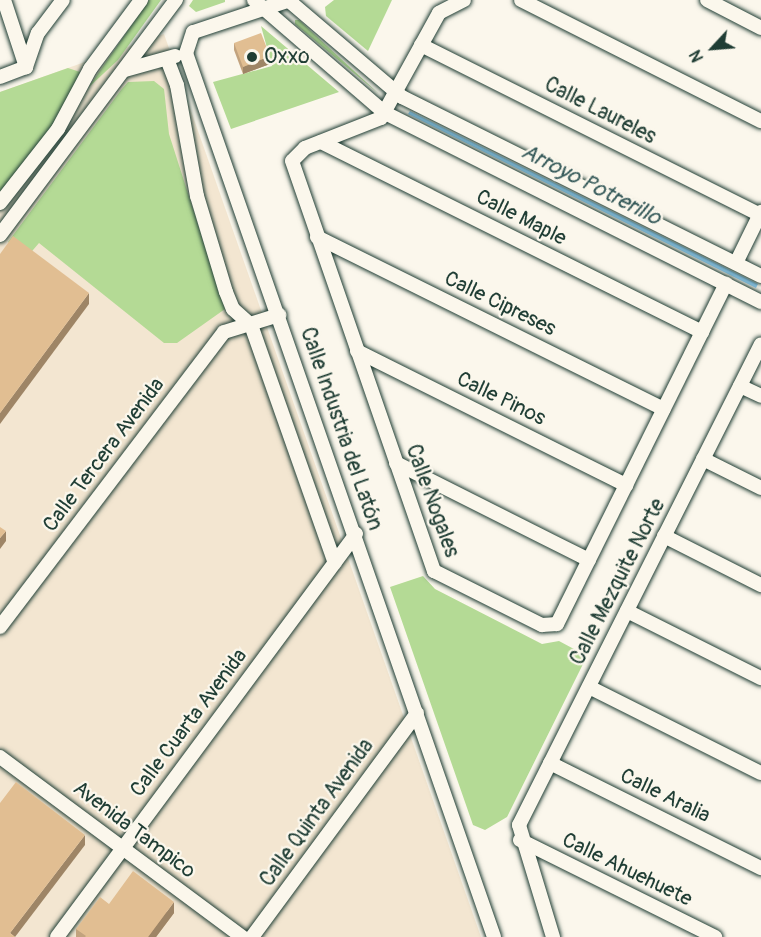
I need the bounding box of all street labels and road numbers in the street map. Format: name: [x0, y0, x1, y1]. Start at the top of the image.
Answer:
street label: Calle Laureles: [540, 72, 660, 150]
street label: Calle Maple: [472, 185, 570, 251]
street label: Calle Cipreses: [440, 266, 560, 342]
street label: Calle Industria del Latón: [294, 324, 388, 534]
street label: Calle Pinos: [452, 367, 550, 431]
street label: Calle Tercera Avenida: [38, 373, 170, 537]
street label: Calle Nogales: [400, 441, 464, 561]
street label: Calle Mezquite Norte: [565, 495, 671, 669]
street label: Calle Cuarta Avenida: [125, 644, 253, 802]
street label: Calle Quinta Avenida: [255, 734, 379, 892]
street label: Calle Aralia: [616, 763, 714, 829]
street label: Avenida Tampico: [68, 776, 200, 884]
street label: Calle Ahuehuete: [558, 828, 696, 912]

